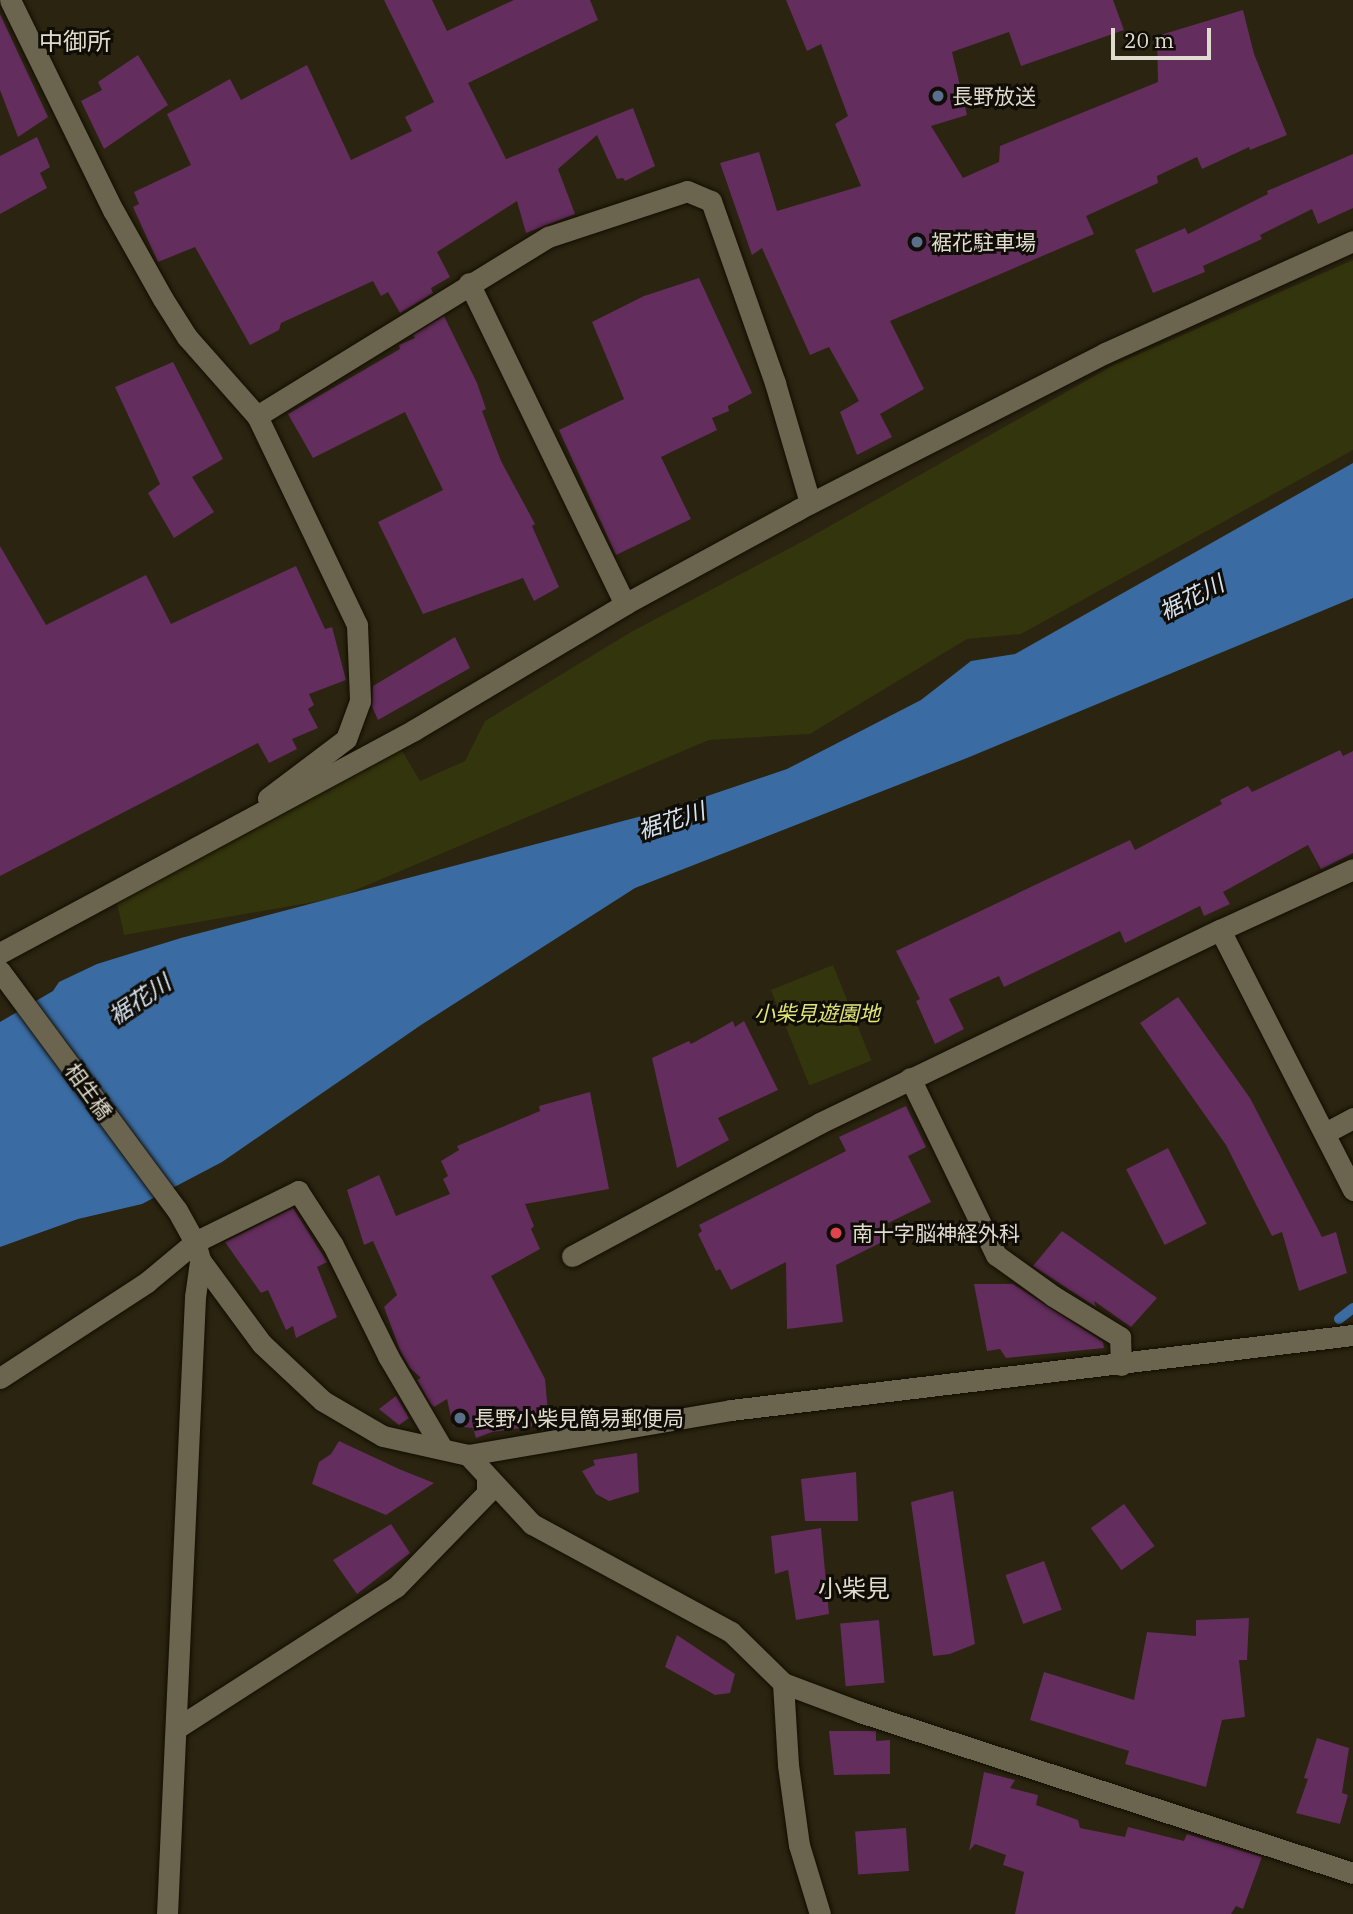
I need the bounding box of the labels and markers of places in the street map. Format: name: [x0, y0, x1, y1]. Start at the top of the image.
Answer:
place label: 長野放送: [952, 83, 1036, 109]
marker: 長野放送: [930, 88, 946, 104]
place label: 裾花駐車場: [931, 229, 1036, 255]
marker: 裾花駐車場: [909, 234, 925, 250]
place label: 南十字脳神経外科: [852, 1220, 1020, 1246]
marker: 南十字脳神経外科: [826, 1223, 846, 1243]
place label: 長野小柴見簡易郵便局: [474, 1405, 684, 1431]
marker: 長野小柴見簡易郵便局: [452, 1410, 468, 1426]

